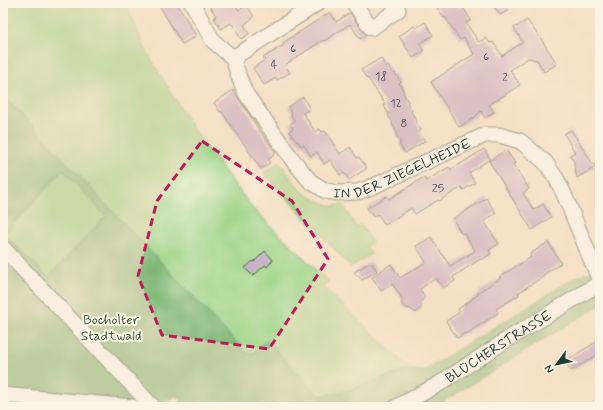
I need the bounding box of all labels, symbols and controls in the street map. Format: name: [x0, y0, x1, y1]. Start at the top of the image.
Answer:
house number: 6: [290, 41, 296, 57]
house number: 6: [483, 49, 489, 65]
house number: 4: [271, 57, 278, 73]
house number: 18: [375, 69, 387, 85]
house number: 2: [502, 70, 508, 86]
house number: 12: [390, 96, 402, 112]
house number: 8: [401, 116, 407, 132]
street label: IN DER ZIEGELHEIDE: [332, 135, 474, 203]
house number: 25: [432, 181, 444, 197]
street label: BLÜCHERSTRASSE: [442, 307, 555, 387]
park label: Bocholter Stadtwald: [81, 311, 141, 345]
north arrow: [537, 344, 577, 384]
text: N: [542, 362, 557, 376]

